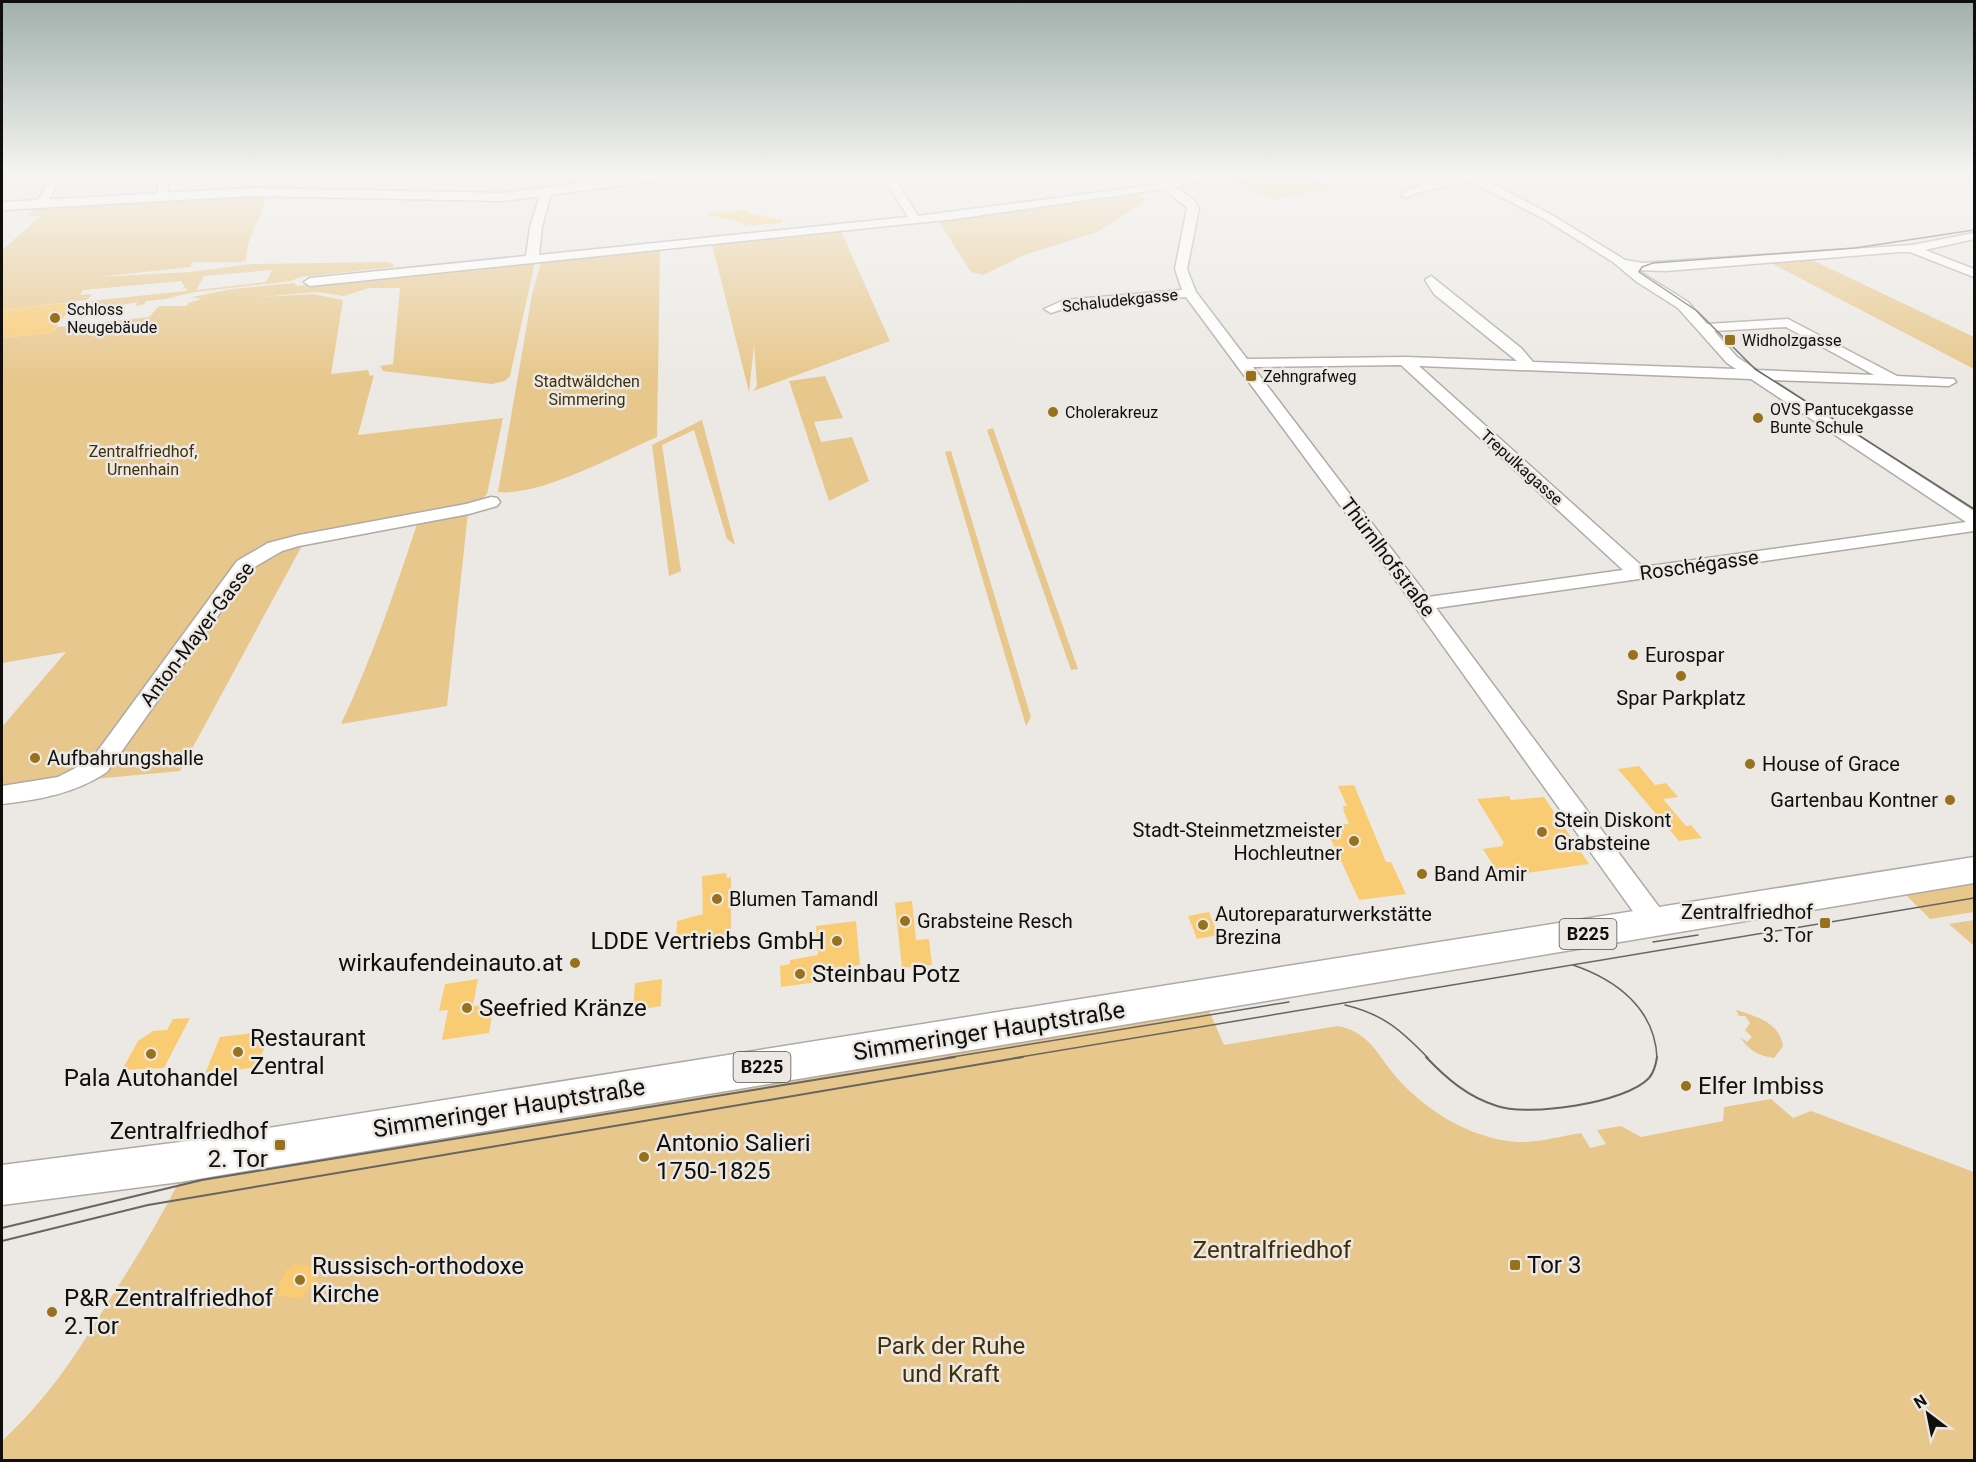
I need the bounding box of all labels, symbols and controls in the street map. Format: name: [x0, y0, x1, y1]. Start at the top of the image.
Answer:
street label: Schaludekgasse: [1061, 285, 1179, 316]
place label: Schloss Neugebäude: [67, 300, 157, 337]
marker: Schloss Neugebäude: [48, 311, 62, 325]
place label: Widholzgasse: [1742, 331, 1841, 350]
marker: Widholzgasse: [1723, 333, 1737, 347]
place label: Zehngrafweg: [1263, 367, 1356, 386]
marker: Zehngrafweg: [1244, 369, 1258, 383]
park label: Stadtwäldchen Simmering: [534, 372, 640, 409]
place label: OVS Pantucekgasse Bunte Schule: [1770, 400, 1914, 437]
place label: Cholerakreuz: [1065, 403, 1158, 422]
marker: Cholerakreuz: [1046, 405, 1060, 419]
marker: OVS Pantucekgasse Bunte Schule: [1751, 411, 1765, 425]
street label: Trepulkagasse: [1477, 426, 1567, 509]
park label: Zentralfriedhof, Urnenhain: [89, 442, 197, 479]
street label: Thürnlhofstraße: [1335, 493, 1441, 621]
street label: Roschégasse: [1638, 545, 1760, 585]
street label: Anton-Mayer-Gasse: [135, 557, 259, 711]
place label: Eurospar: [1645, 643, 1725, 667]
marker: Eurospar: [1626, 648, 1640, 662]
marker: Spar Parkplatz: [1674, 669, 1688, 683]
place label: Spar Parkplatz: [1616, 686, 1746, 710]
place label: Aufbahrungshalle: [47, 746, 204, 770]
marker: Aufbahrungshalle: [28, 751, 42, 765]
place label: House of Grace: [1762, 752, 1900, 776]
marker: House of Grace: [1743, 757, 1757, 771]
place label: Gartenbau Kontner: [1770, 788, 1938, 812]
marker: Gartenbau Kontner: [1943, 793, 1957, 807]
place label: Stein Diskont Grabsteine: [1554, 808, 1671, 855]
place label: Stadt-Steinmetzmeister Hochleutner: [1133, 818, 1342, 865]
marker: Stein Diskont Grabsteine: [1535, 825, 1549, 839]
marker: Stadt-Steinmetzmeister Hochleutner: [1347, 834, 1361, 848]
place label: Band Amir: [1434, 862, 1527, 886]
marker: Band Amir: [1415, 867, 1429, 881]
place label: Blumen Tamandl: [729, 887, 878, 911]
marker: Blumen Tamandl: [710, 892, 724, 906]
place label: Zentralfriedhof 3. Tor: [1681, 900, 1813, 947]
place label: Autoreparaturwerkstätte Brezina: [1215, 902, 1432, 949]
place label: Grabsteine Resch: [917, 909, 1073, 933]
marker: Grabsteine Resch: [898, 914, 912, 928]
marker: Zentralfriedhof 3. Tor: [1818, 916, 1832, 930]
marker: Autoreparaturwerkstätte Brezina: [1196, 918, 1210, 932]
road number: B225: [1560, 919, 1616, 949]
place label: LDDE Vertriebs GmbH: [590, 927, 825, 955]
marker: LDDE Vertriebs GmbH: [830, 934, 844, 948]
place label: wirkaufendeinauto.at: [338, 949, 563, 977]
marker: wirkaufendeinauto.at: [568, 956, 582, 970]
place label: Steinbau Potz: [812, 960, 960, 988]
marker: Steinbau Potz: [793, 967, 807, 981]
place label: Seefried Kränze: [479, 994, 647, 1022]
street label: Simmeringer Hauptstraße: [851, 996, 1127, 1066]
marker: Seefried Kränze: [460, 1001, 474, 1015]
place label: Restaurant Zentral: [250, 1024, 366, 1080]
marker: Restaurant Zentral: [231, 1045, 245, 1059]
marker: Pala Autohandel: [144, 1047, 158, 1061]
road number: B225: [734, 1052, 790, 1082]
place label: Pala Autohandel: [64, 1064, 238, 1092]
place label: Elfer Imbiss: [1698, 1072, 1824, 1100]
street label: Simmeringer Hauptstraße: [371, 1073, 647, 1143]
marker: Elfer Imbiss: [1679, 1079, 1693, 1093]
place label: Zentralfriedhof 2. Tor: [110, 1117, 269, 1173]
place label: Antonio Salieri 1750-1825: [656, 1129, 811, 1185]
marker: Zentralfriedhof 2. Tor: [273, 1138, 287, 1152]
marker: Antonio Salieri 1750-1825: [637, 1150, 651, 1164]
park label: Zentralfriedhof: [1193, 1236, 1352, 1264]
place label: Tor 3: [1527, 1251, 1581, 1279]
place label: Russisch-orthodoxe Kirche: [312, 1252, 524, 1308]
marker: Tor 3: [1508, 1258, 1522, 1272]
marker: Russisch-orthodoxe Kirche: [293, 1273, 307, 1287]
place label: P&R Zentralfriedhof 2.Tor: [64, 1284, 274, 1340]
marker: P&R Zentralfriedhof 2.Tor: [45, 1305, 59, 1319]
park label: Park der Ruhe und Kraft: [877, 1332, 1025, 1388]
north arrow: [1898, 1384, 1958, 1444]
text: N: [1910, 1391, 1930, 1413]

